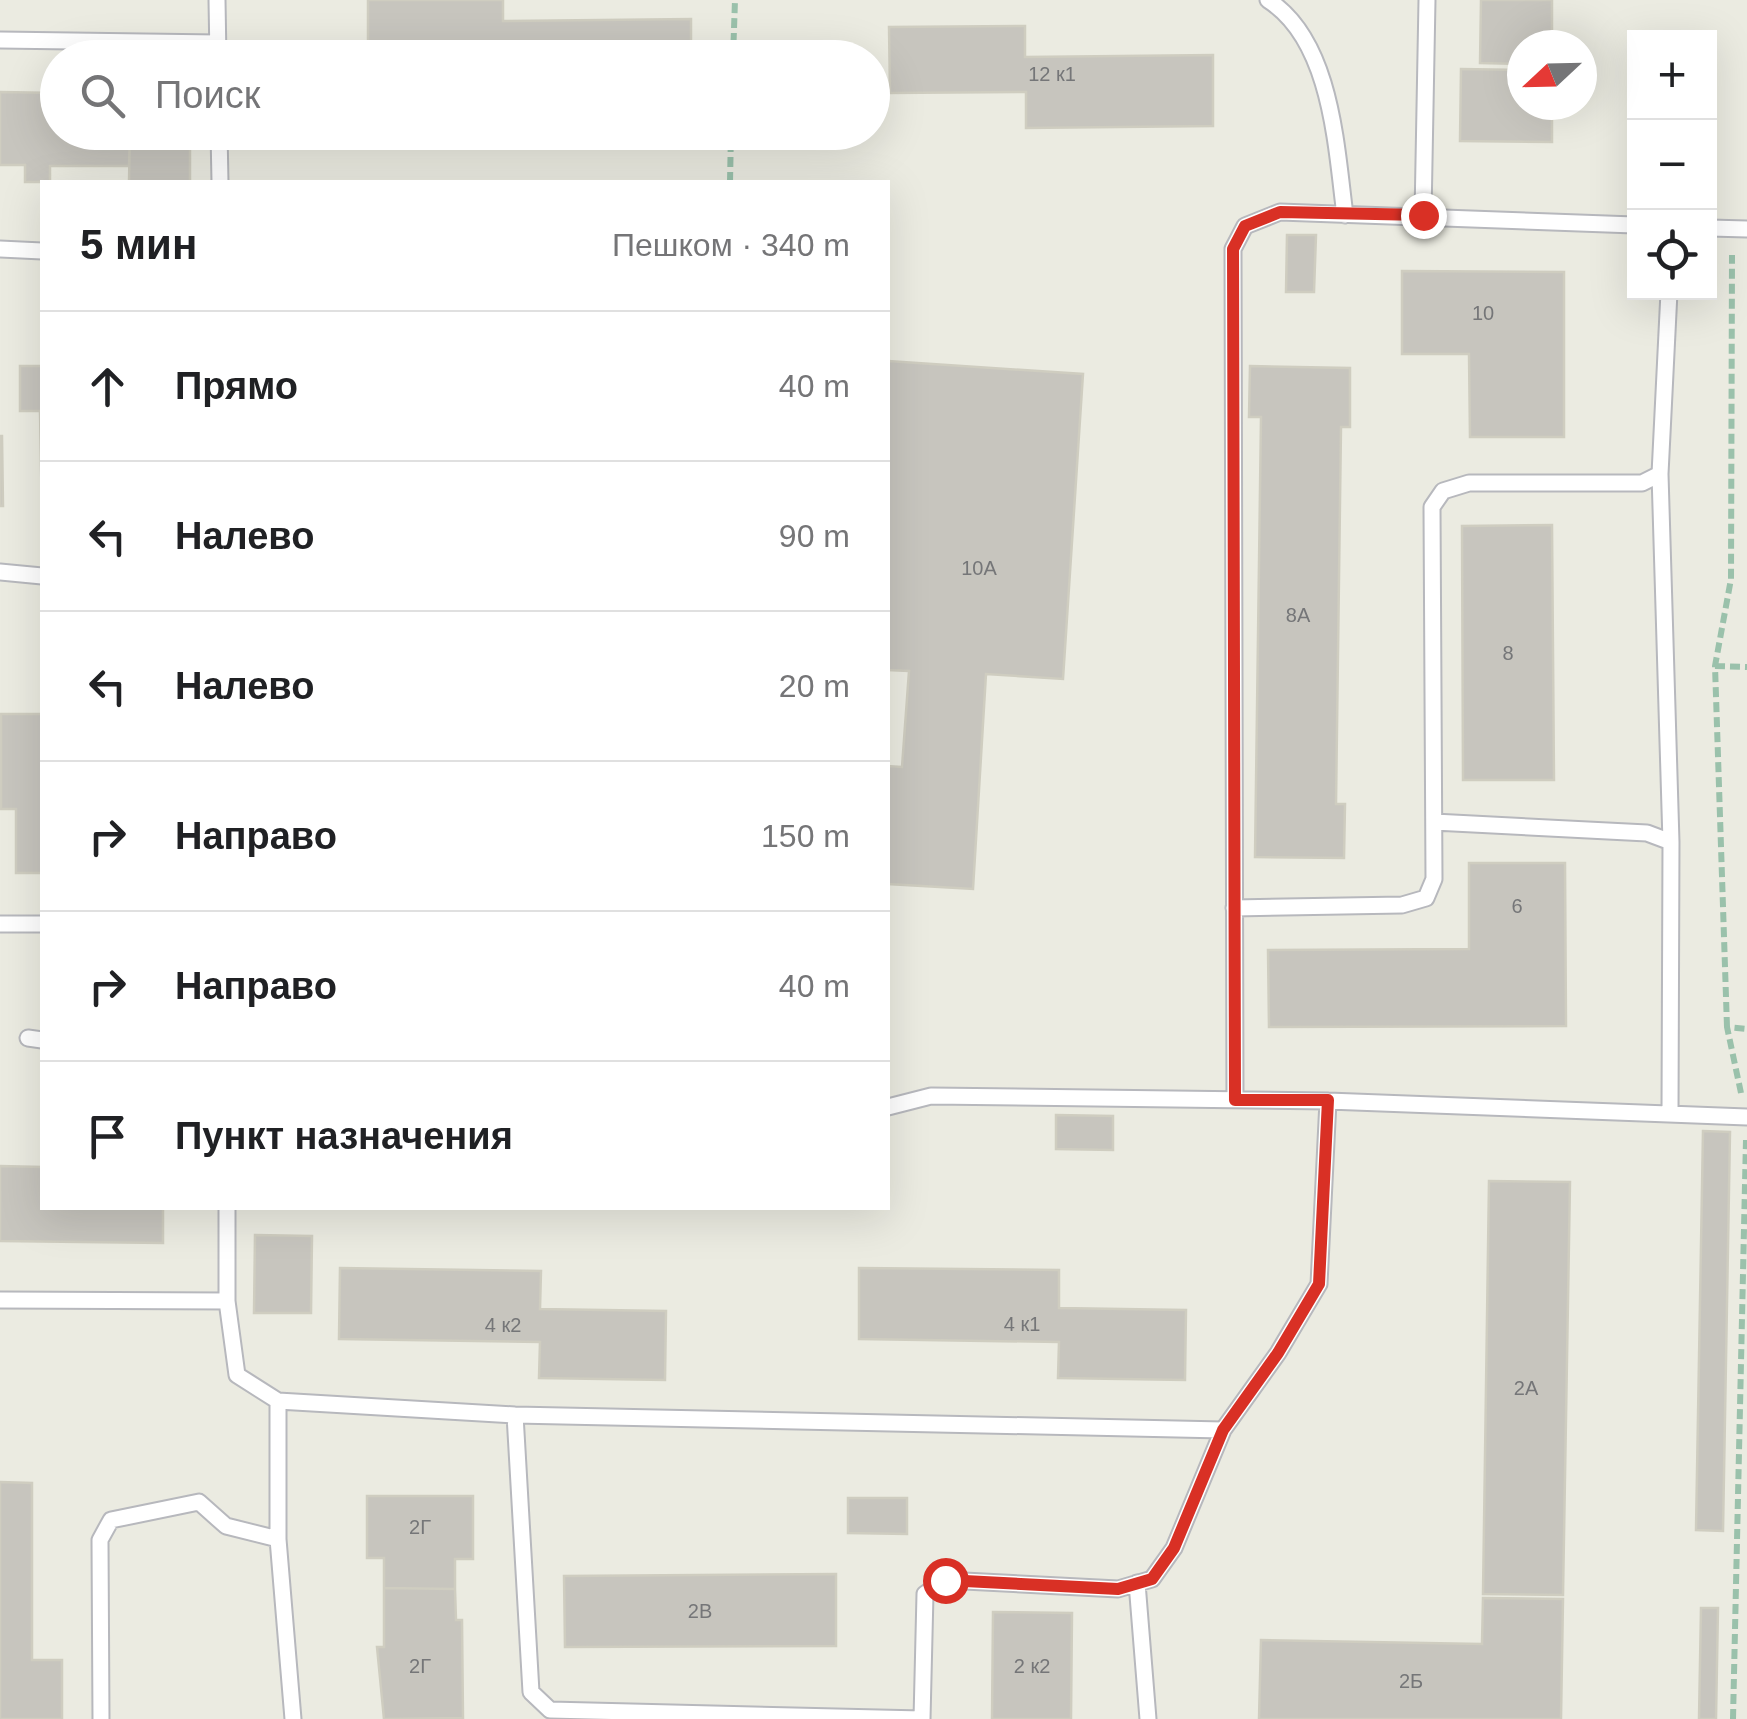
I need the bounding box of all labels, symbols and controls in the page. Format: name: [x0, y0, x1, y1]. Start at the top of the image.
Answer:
north arrow: [1507, 30, 1597, 120]
map controls: [1627, 30, 1717, 300]
button: +: [1627, 30, 1717, 120]
search box: [40, 40, 890, 150]
house number: 12 к1: [1028, 63, 1076, 85]
icon: search: [75, 68, 130, 123]
text: Поиск: [155, 74, 260, 116]
button: −: [1627, 120, 1717, 210]
route end: [1401, 193, 1447, 239]
button: locate: [1627, 210, 1717, 300]
text: 5 мин: [80, 221, 197, 268]
text: Пешком · 340 m: [612, 227, 850, 263]
house number: 10: [1472, 302, 1494, 324]
icon: ahead: [80, 359, 135, 414]
text: Прямо: [175, 365, 298, 407]
text: 40 m: [779, 368, 850, 404]
icon: left: [80, 509, 135, 564]
text: Налево: [175, 515, 314, 557]
text: 90 m: [779, 518, 850, 554]
house number: 10А: [961, 557, 997, 579]
house number: 8А: [1286, 604, 1311, 626]
house number: 8: [1502, 642, 1514, 664]
icon: left: [80, 659, 135, 714]
text: Налево: [175, 665, 314, 707]
text: 20 m: [779, 668, 850, 704]
icon: right: [80, 809, 135, 864]
text: Направо: [175, 815, 337, 857]
text: 150 m: [761, 818, 850, 854]
house number: 6: [1511, 895, 1523, 917]
icon: right: [80, 959, 135, 1014]
text: Направо: [175, 965, 337, 1007]
text: 40 m: [779, 968, 850, 1004]
icon: arrive: [80, 1109, 135, 1164]
text: Пункт назначения: [175, 1115, 513, 1157]
house number: 4 к1: [1004, 1313, 1040, 1335]
house number: 4 к2: [485, 1314, 521, 1336]
house number: 2А: [1514, 1377, 1539, 1399]
house number: 2Г: [409, 1516, 431, 1538]
route start: [923, 1558, 969, 1604]
house number: 2В: [688, 1600, 712, 1622]
house number: 2Г: [409, 1655, 431, 1677]
house number: 2 к2: [1014, 1655, 1050, 1677]
house number: 2Б: [1399, 1670, 1423, 1692]

